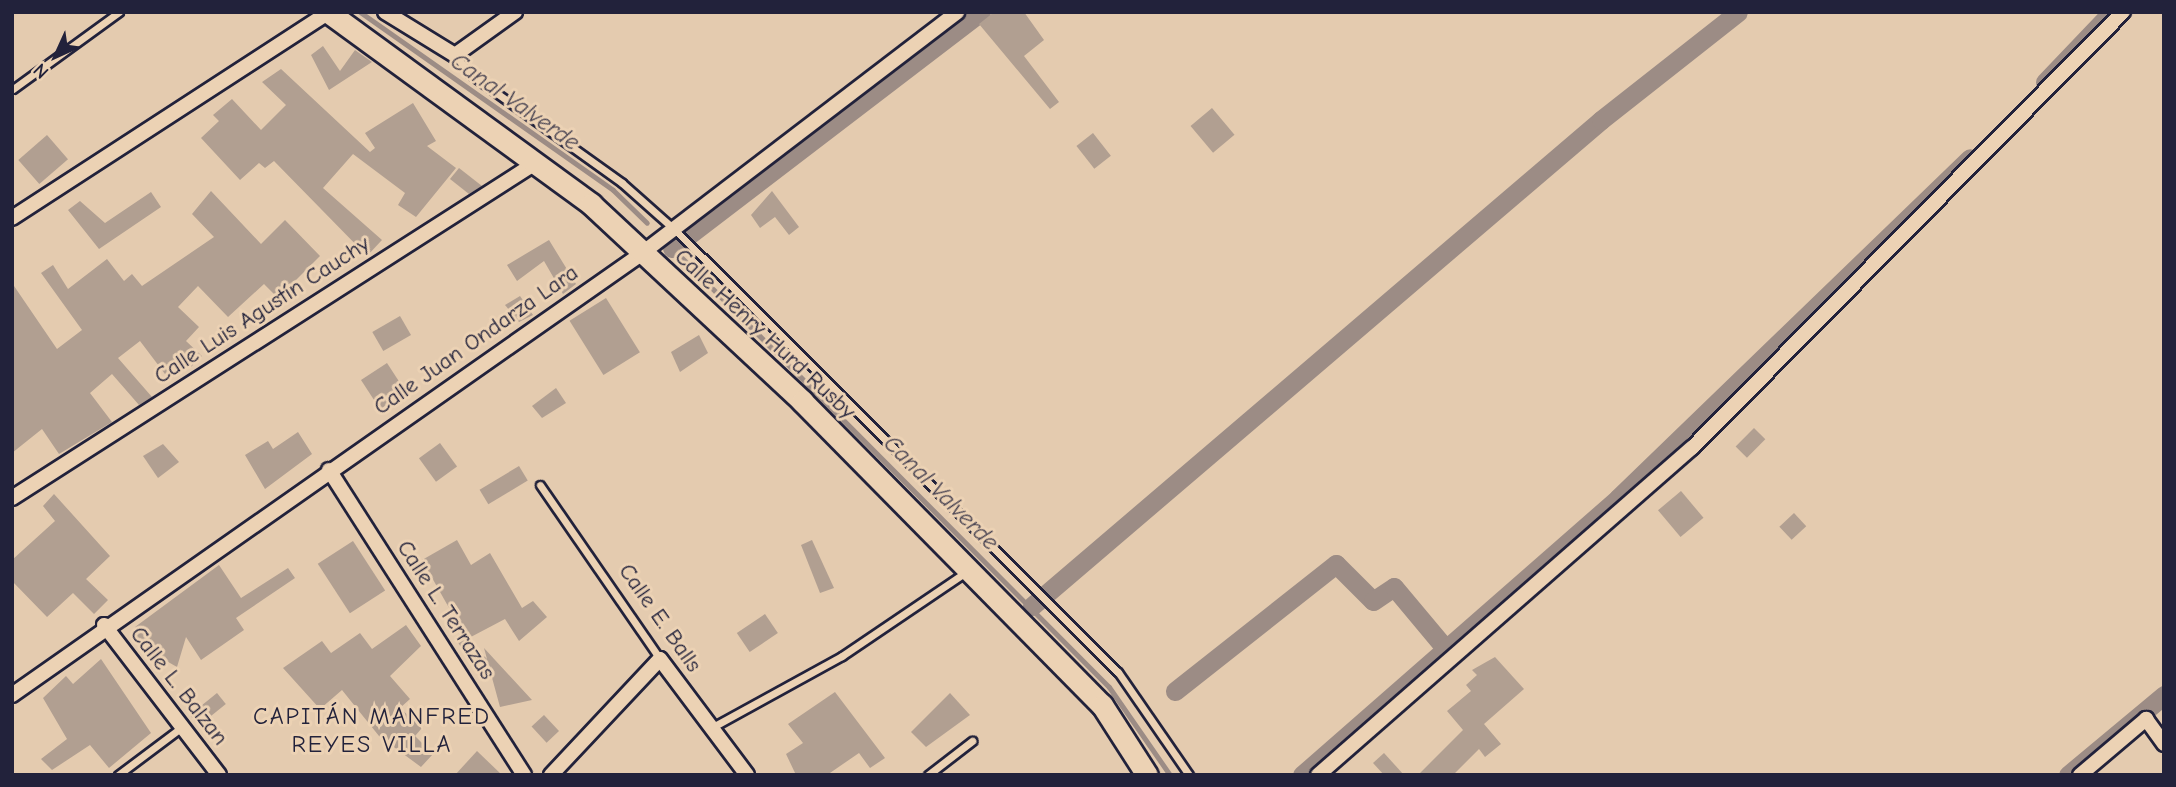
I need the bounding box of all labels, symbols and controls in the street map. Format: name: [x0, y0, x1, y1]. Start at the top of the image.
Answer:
north arrow: [21, 21, 91, 91]
water label: Canal Valverde: [445, 47, 585, 157]
text: N: [29, 59, 53, 83]
street label: Calle Luis Agustín Cauchy: [149, 230, 375, 390]
street label: Calle Henry Hurd Rusby: [669, 243, 861, 425]
street label: Calle Juan Ondarza Lara: [369, 259, 583, 421]
water label: Canal Valverde: [877, 429, 1005, 557]
street label: Calle L. Terrazas: [391, 535, 501, 685]
street label: Calle E. Balls: [613, 558, 707, 678]
street label: Calle L. Balzan: [124, 621, 234, 751]
district label: CAPITÁN MANFRED REYES VILLA: [255, 703, 489, 759]

